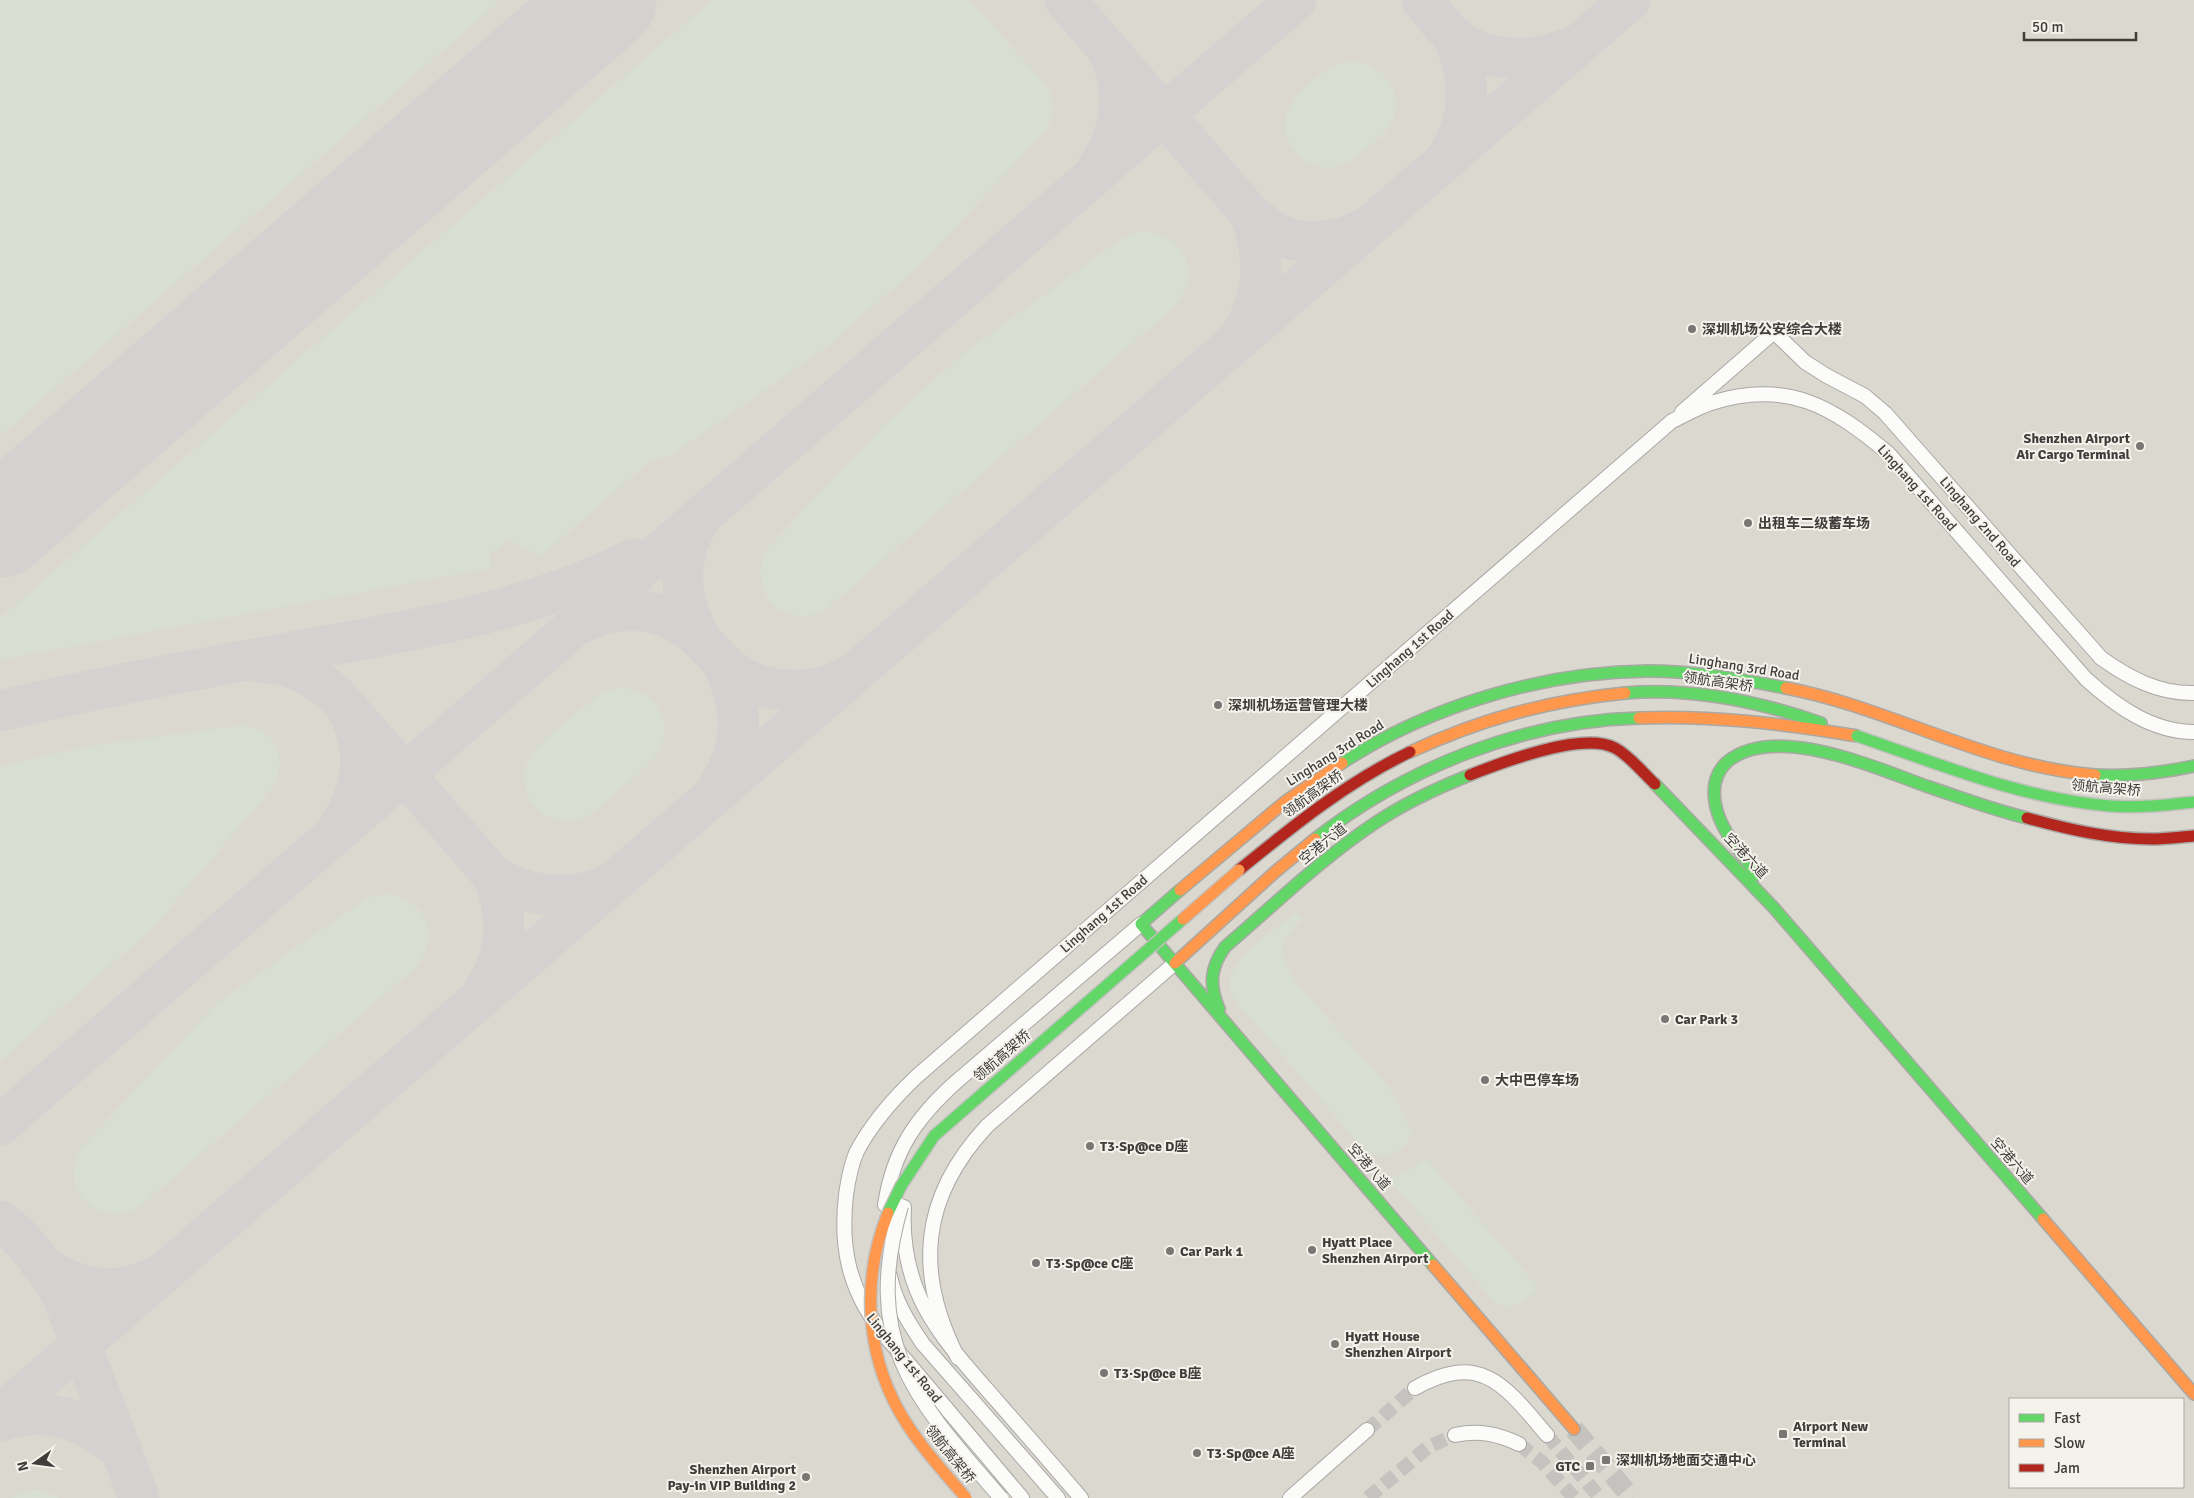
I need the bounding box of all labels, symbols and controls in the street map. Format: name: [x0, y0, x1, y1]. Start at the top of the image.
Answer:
scale bar: [2024, 10, 2136, 42]
text: 50 m: [2032, 18, 2063, 36]
place label: 深圳机场公安综合大楼: [1702, 321, 1842, 338]
marker: 深圳机场公安综合大楼: [1686, 323, 1698, 335]
place label: Shenzhen Airport Air Cargo Terminal: [2016, 430, 2131, 463]
marker: Shenzhen Airport Air Cargo Terminal: [2134, 440, 2146, 452]
street label: Linghang 1st Road: [1874, 441, 1960, 535]
street label: Linghang 2nd Road: [1936, 473, 2024, 571]
place label: 出租车二级蓄车场: [1758, 515, 1870, 532]
marker: 出租车二级蓄车场: [1742, 517, 1754, 529]
street label: Linghang 1st Road: [1363, 606, 1457, 692]
street label: Linghang 3rd Road: [1687, 650, 1801, 684]
street label: 领航高架桥: [1682, 669, 1754, 695]
place label: 深圳机场运营管理大楼: [1228, 697, 1368, 714]
marker: 深圳机场运营管理大楼: [1212, 699, 1224, 711]
street label: Linghang 3rd Road: [1283, 716, 1387, 790]
street label: 领航高架桥: [1280, 767, 1346, 821]
street label: 领航高架桥: [2070, 776, 2142, 800]
street label: 空港六道: [1296, 820, 1350, 868]
street label: 空港六道: [1721, 830, 1771, 882]
street label: Linghang 1st Road: [1057, 871, 1151, 957]
place label: Car Park 3: [1675, 1011, 1738, 1028]
marker: Car Park 3: [1659, 1013, 1671, 1025]
street label: 领航高架桥: [970, 1027, 1034, 1085]
place label: 大中巴停车场: [1495, 1072, 1579, 1089]
marker: 大中巴停车场: [1479, 1074, 1491, 1086]
street label: 空港六道: [1987, 1134, 2037, 1188]
place label: T3·Sp@ce D座: [1100, 1138, 1188, 1155]
marker: T3·Sp@ce D座: [1084, 1140, 1096, 1152]
street label: 空港八道: [1344, 1140, 1394, 1194]
place label: Hyatt Place Shenzhen Airport: [1322, 1234, 1429, 1267]
place label: Car Park 1: [1180, 1243, 1243, 1260]
marker: Hyatt Place Shenzhen Airport: [1306, 1244, 1318, 1256]
marker: Car Park 1: [1164, 1245, 1176, 1257]
place label: T3·Sp@ce C座: [1046, 1255, 1133, 1272]
marker: T3·Sp@ce C座: [1030, 1257, 1042, 1269]
street label: Linghang 1st Road: [863, 1310, 945, 1406]
place label: Hyatt House Shenzhen Airport: [1345, 1328, 1452, 1361]
marker: Hyatt House Shenzhen Airport: [1329, 1338, 1341, 1350]
place label: T3·Sp@ce B座: [1114, 1365, 1202, 1382]
marker: T3·Sp@ce B座: [1098, 1367, 1110, 1379]
legend: [2009, 1398, 2184, 1488]
text: Fast: [2054, 1409, 2081, 1427]
place label: Airport New Terminal: [1793, 1418, 1869, 1451]
street label: 领航高架桥: [921, 1421, 979, 1487]
marker: Airport New Terminal: [1777, 1428, 1789, 1440]
text: Slow: [2054, 1434, 2085, 1452]
north arrow: [10, 1438, 60, 1488]
place label: T3·Sp@ce A座: [1207, 1445, 1295, 1462]
marker: T3·Sp@ce A座: [1191, 1447, 1203, 1459]
place label: 深圳机场地面交通中心: [1616, 1452, 1756, 1469]
marker: 深圳机场地面交通中心: [1600, 1454, 1612, 1466]
place label: GTC: [1555, 1458, 1580, 1475]
text: N: [13, 1459, 32, 1473]
text: Jam: [2054, 1459, 2080, 1477]
marker: GTC: [1584, 1460, 1596, 1472]
place label: Shenzhen Airport Pay-in VIP Building 2: [667, 1461, 797, 1494]
marker: Shenzhen Airport Pay-in VIP Building 2: [800, 1471, 812, 1483]

